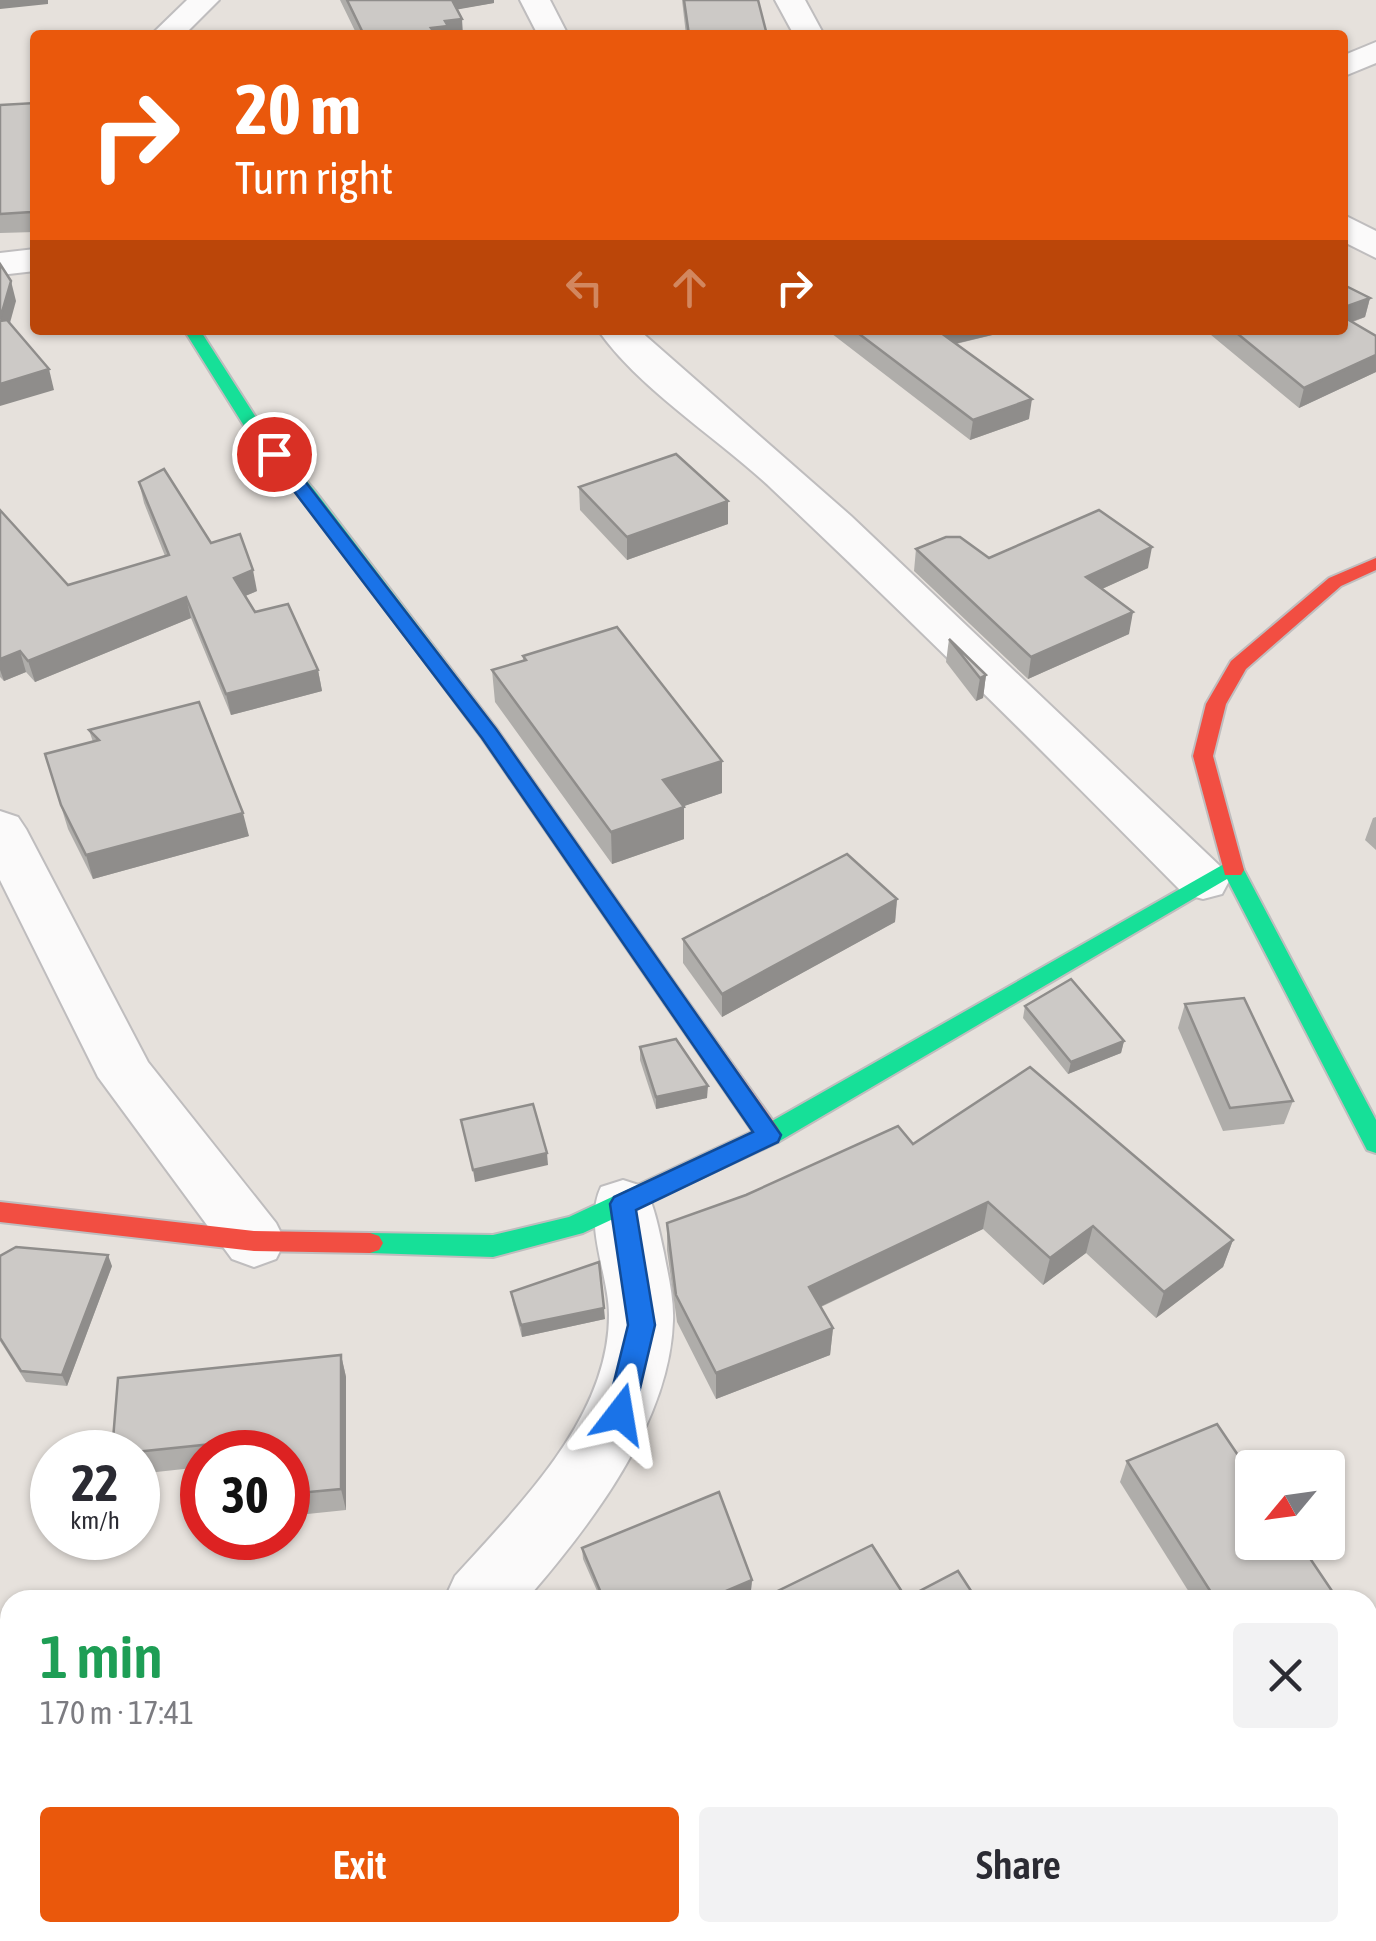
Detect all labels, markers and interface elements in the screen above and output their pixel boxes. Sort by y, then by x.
text: 20 m [235,69,361,149]
icon: right [70,70,200,200]
text: Turn right [235,152,393,204]
icon: left [557,260,612,315]
icon: ahead [662,260,717,315]
icon: right [767,260,822,315]
pin [232,412,317,497]
icon: arrive [247,427,302,482]
position arrow [568,1362,672,1466]
speed limit sign: 30 [180,1430,310,1560]
north arrow [1235,1450,1345,1560]
map controls [1235,1450,1345,1560]
text: 22 [71,1454,118,1512]
text: km/h [70,1506,120,1534]
text: 1 min [40,1622,163,1691]
button: close [1233,1623,1338,1728]
text: 170 m · 17:41 [40,1694,194,1731]
button: Exit [40,1807,679,1922]
button: Share [699,1807,1338,1922]

